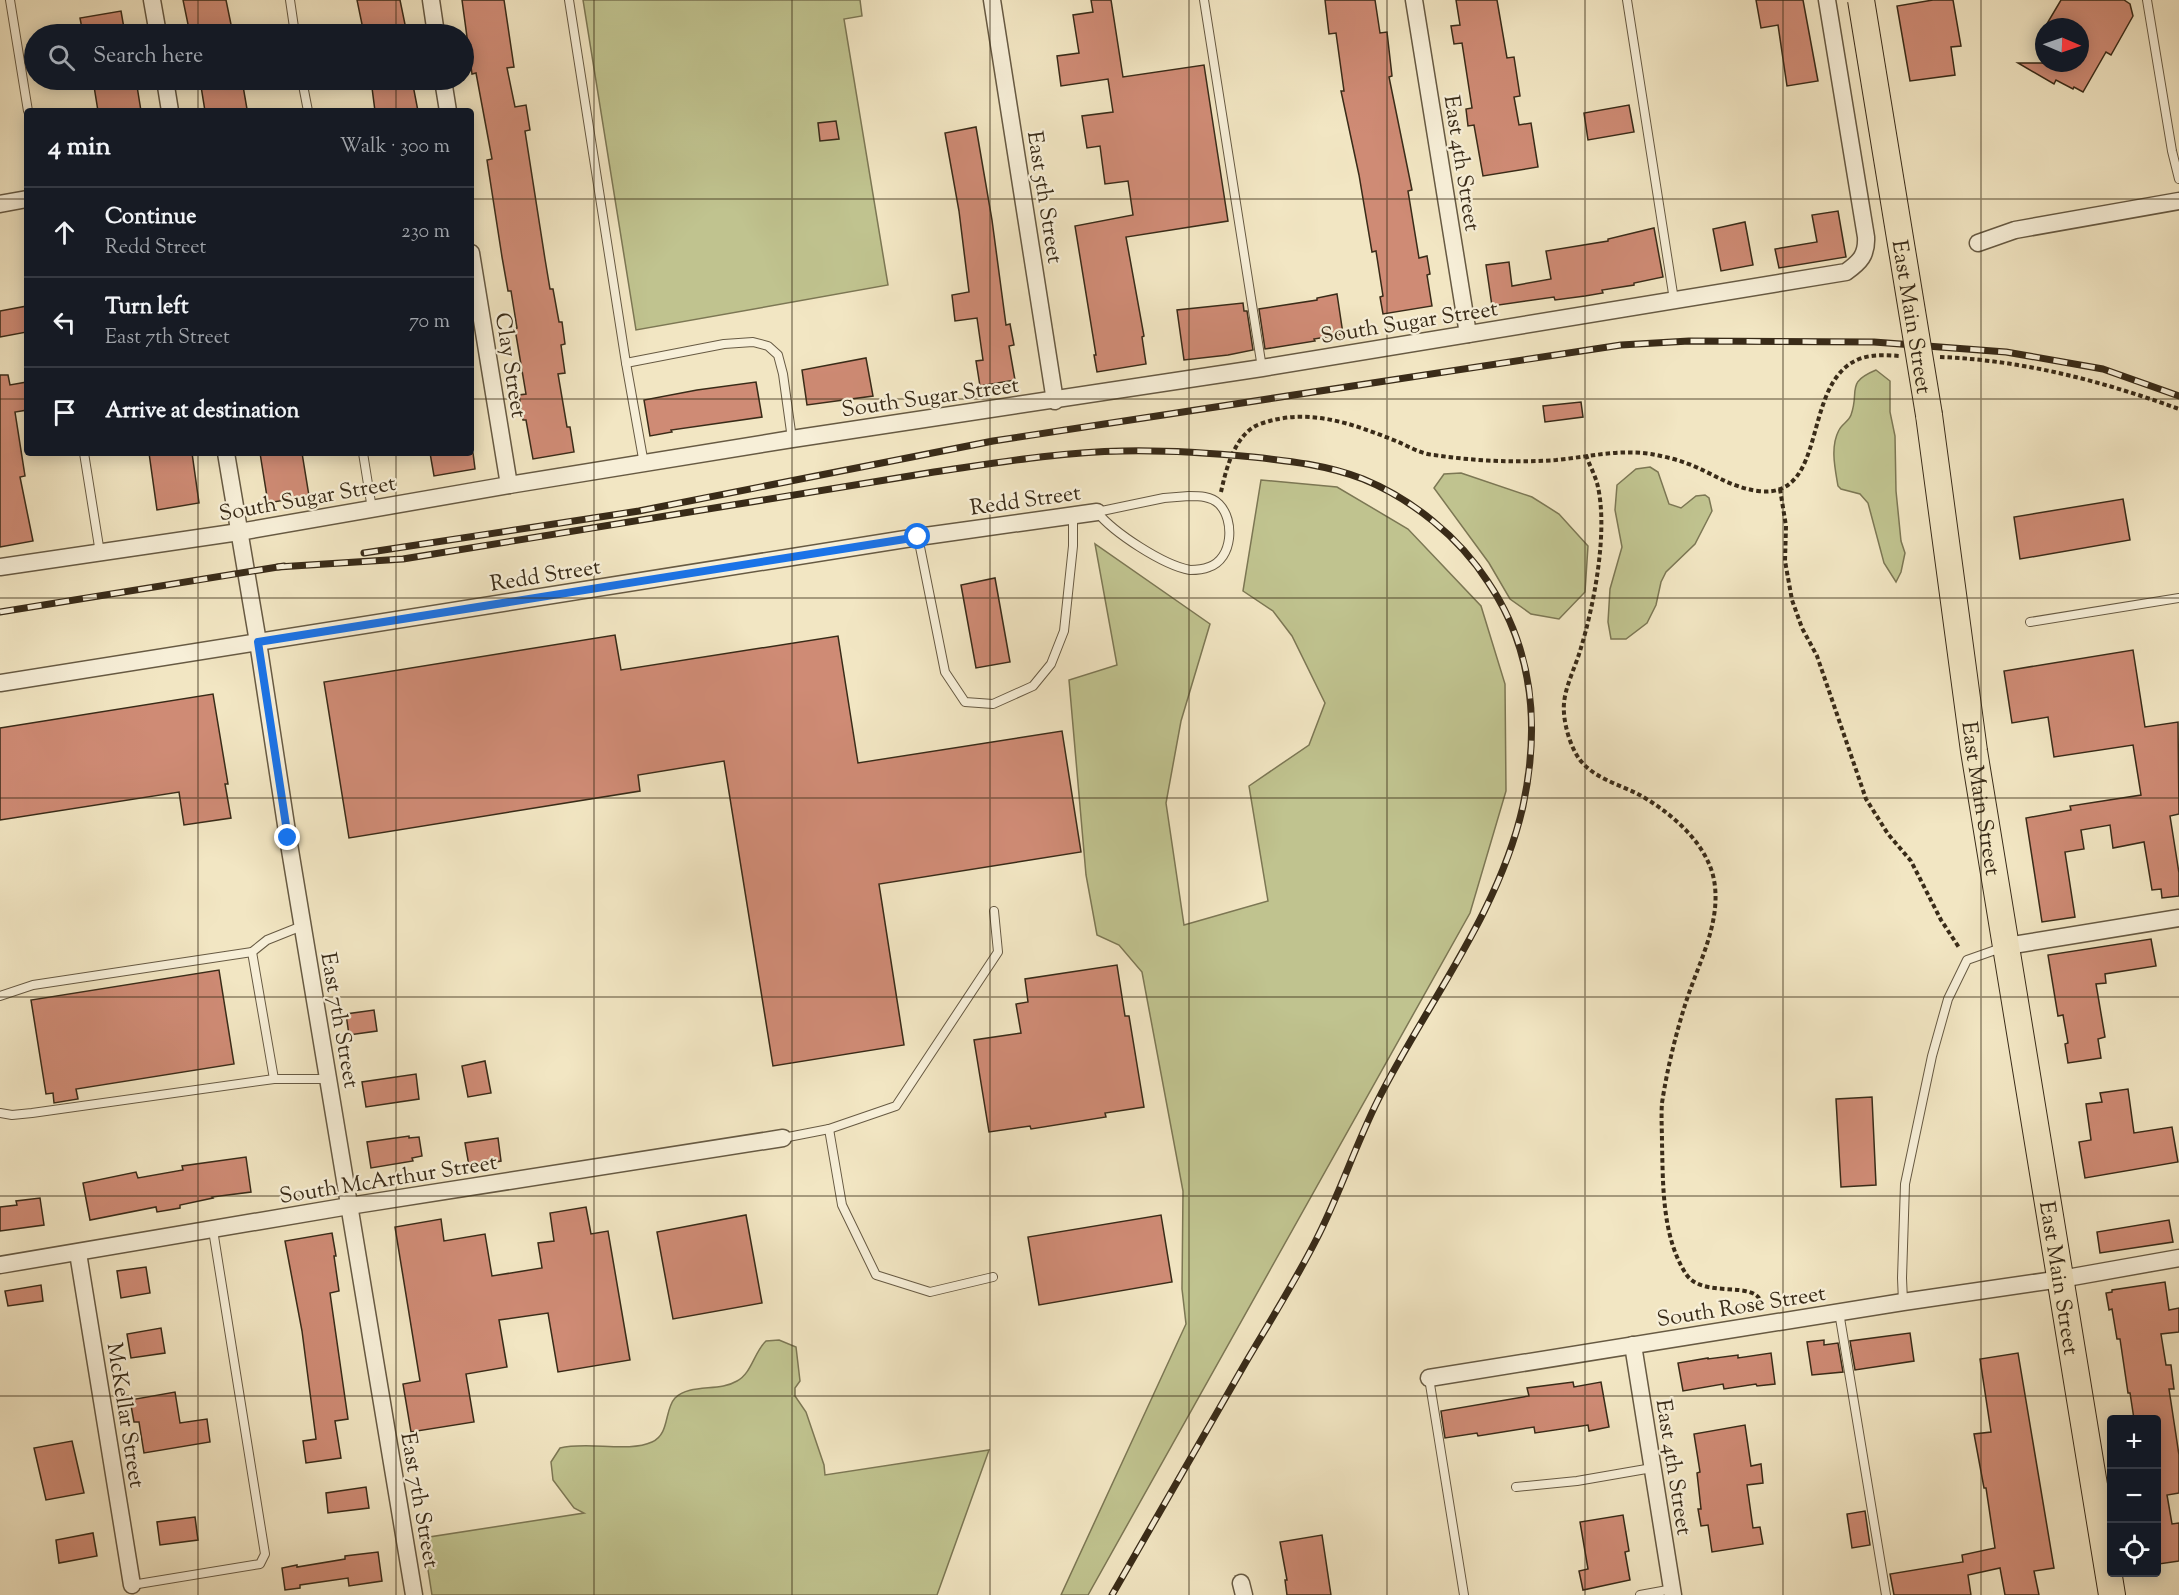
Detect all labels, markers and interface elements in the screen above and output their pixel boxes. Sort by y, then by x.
north arrow [2035,18,2089,72]
search box [24,24,474,90]
icon: search [45,41,78,74]
text: Search here [93,41,203,73]
street label: East 4th Street [1434,93,1487,234]
text: 4 min [48,129,111,166]
street label: East 5th Street [1017,129,1069,266]
text: Walk · 300 m [340,133,450,162]
text: Continue [105,202,196,234]
icon: ahead [48,216,81,249]
text: 230 m [401,218,450,247]
text: Redd Street [105,234,206,263]
street label: East Main Street [1882,238,1938,397]
text: Turn left [105,292,188,324]
street label: South Sugar Street [1319,294,1501,354]
icon: left [48,306,81,339]
text: 70 m [409,308,450,337]
street label: Clay Street [485,311,533,421]
text: East 7th Street [105,324,230,353]
street label: South Sugar Street [840,371,1022,427]
icon: arrive [48,396,81,429]
text: Arrive at destination [105,396,300,428]
street label: South Sugar Street [217,469,399,531]
street label: Redd Street [968,478,1083,526]
route start [904,523,930,549]
street label: Redd Street [488,552,604,601]
street label: East Main Street [1951,720,2007,879]
route end [274,824,300,850]
street label: East 7th Street [310,950,366,1091]
street label: South McArthur Street [277,1148,500,1214]
street label: East Main Street [2029,1199,2086,1358]
street label: South Rose Street [1655,1279,1829,1337]
street label: McKellar Street [97,1340,151,1491]
street label: East 4th Street [1646,1397,1699,1538]
map controls [2107,1415,2161,1577]
button: + [2107,1415,2161,1469]
street label: East 7th Street [390,1430,446,1571]
button: − [2107,1469,2161,1523]
button: locate [2107,1523,2161,1577]

